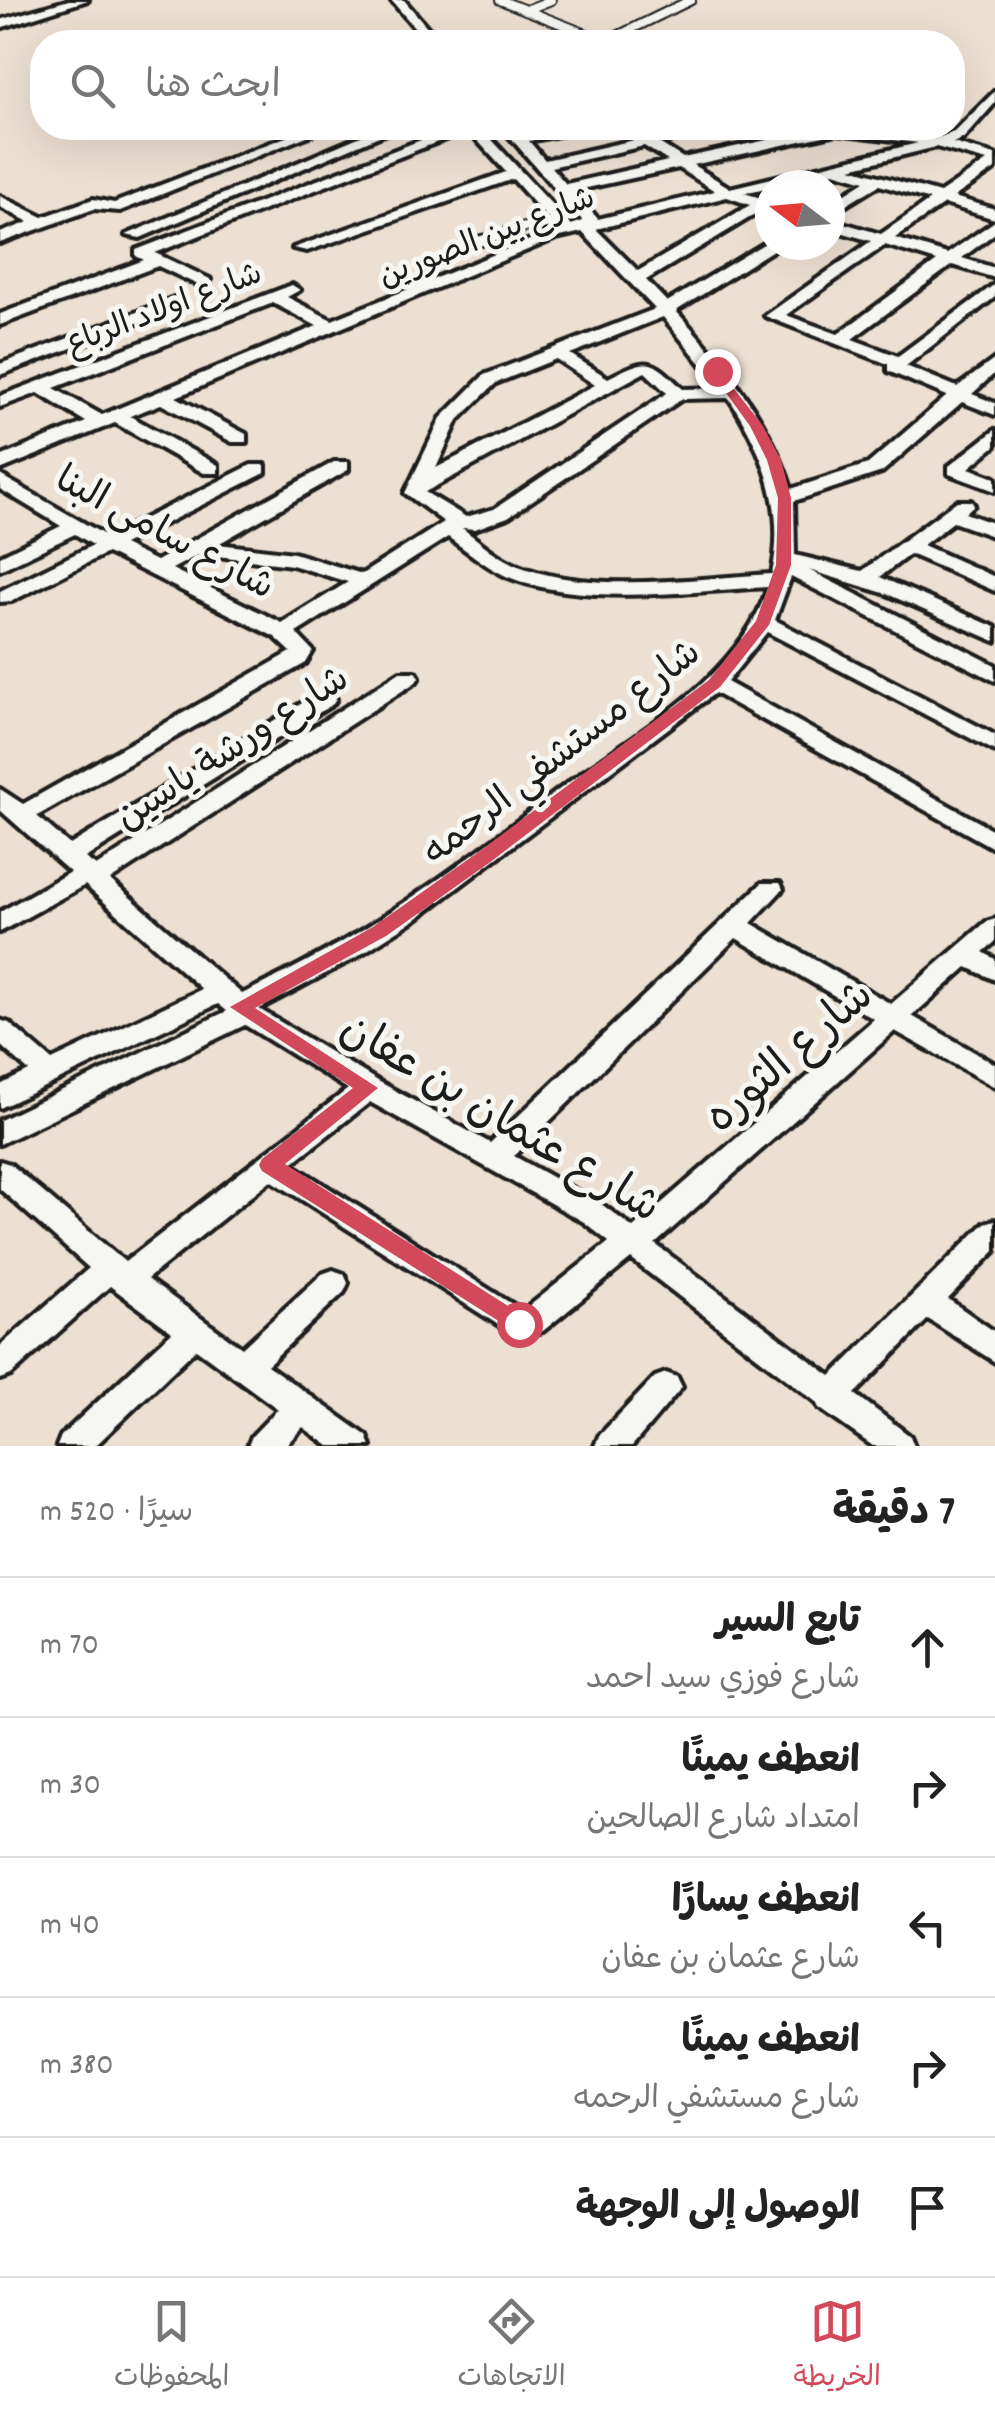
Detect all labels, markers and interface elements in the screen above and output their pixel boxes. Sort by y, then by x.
search box [30,30,965,140]
icon: search [65,58,120,113]
text: ابحث هنا [145,61,281,116]
north arrow [755,170,845,260]
street label: شارع بين الصورين [373,177,603,302]
street label: شارع اولاد الرباع [60,253,270,370]
route end [695,349,741,395]
street label: شارع سامى البنا [44,455,283,617]
street label: شارع مستشفي الرحمه [412,629,715,882]
street label: شارع ورشة ياسين [106,654,362,847]
street label: شارع الثوره [693,967,890,1151]
street label: شارع عثمان بن عفان [326,1000,671,1242]
route start [497,1302,543,1348]
text: 7 دقيقة [832,1485,955,1545]
text: سيرًا · 520 m [40,1491,193,1537]
text: تابع السير [716,1596,860,1651]
icon: ahead [900,1620,955,1675]
text: 70 m [40,1624,99,1670]
text: شارع فوزي سيد احمد [586,1658,860,1704]
text: انعطف يمينًا [682,1736,860,1791]
icon: right [900,1760,955,1815]
text: 30 m [40,1764,101,1810]
text: امتداد شارع الصالحين [586,1798,860,1844]
text: انعطف يسارًا [672,1876,860,1931]
icon: left [900,1900,955,1955]
text: 40 m [40,1904,100,1950]
text: شارع عثمان بن عفان [601,1938,860,1984]
text: انعطف يمينًا [682,2016,860,2071]
icon: right [900,2040,955,2095]
text: 380 m [40,2044,114,2090]
text: شارع مستشفي الرحمه [573,2078,860,2124]
icon: arrive [900,2180,955,2235]
text: الوصول إلى الوجهة [575,2183,860,2238]
tab: المحفوظات [114,2294,229,2400]
tab: الاتجاهات [457,2294,566,2400]
tab: الخريطة [794,2294,881,2400]

